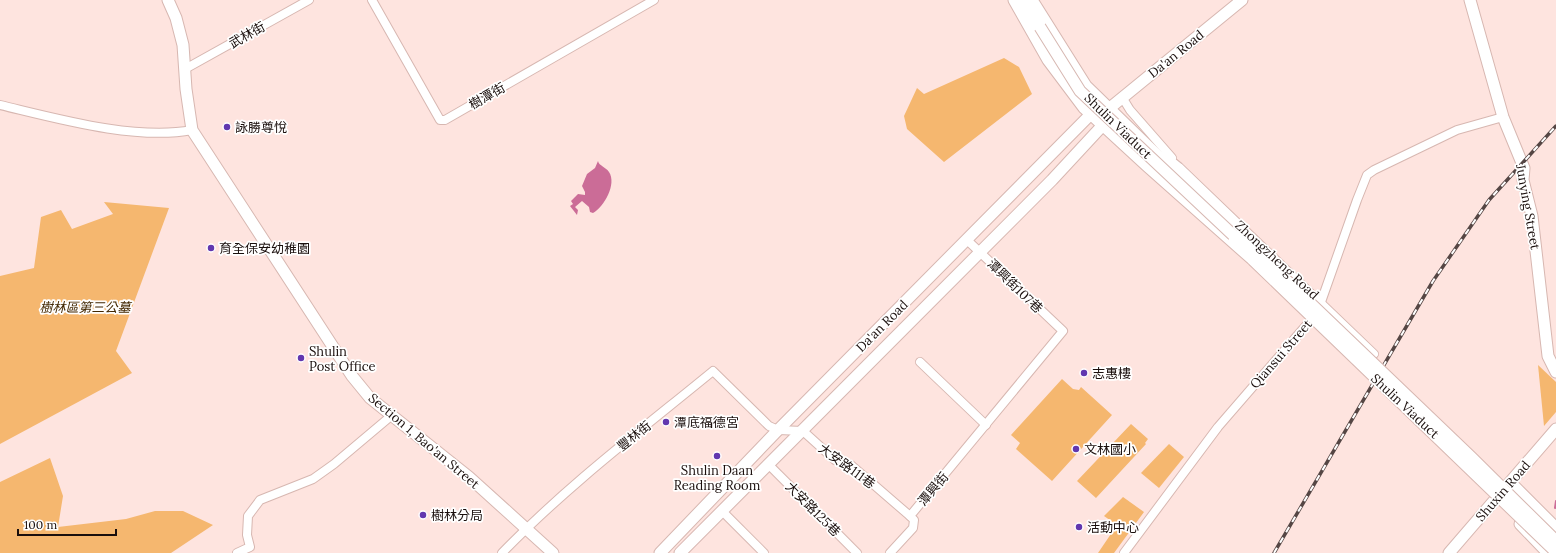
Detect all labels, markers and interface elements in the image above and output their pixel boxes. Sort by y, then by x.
street label: 武林街 [226,18,268,52]
street label: Da'an Road [1145,26,1208,82]
street label: 樹潭街 [466,79,508,113]
street label: Shulin Viaduct [1081,89,1155,163]
place label: 詠勝尊悅 [235,119,287,136]
marker: 詠勝尊悅 [222,122,232,132]
street label: Junying Street [1512,162,1544,251]
street label: Zhongzheng Road [1232,217,1323,303]
place label: 育全保安幼稚園 [219,240,310,257]
marker: 育全保安幼稚園 [206,243,216,253]
street label: 潭興街107巷 [984,255,1046,317]
street label: Da'an Road [852,296,912,356]
park label: 樹林區第三公墓 [39,299,132,316]
street label: Qiansui Street [1246,316,1316,392]
place label: Shulin Post Office [309,343,376,375]
marker: Shulin Post Office [296,353,306,363]
place label: 志惠樓 [1092,365,1131,382]
marker: 志惠樓 [1079,368,1089,378]
street label: Shulin Viaduct [1367,370,1443,442]
street label: Section 1, Bao'an Street [365,390,483,492]
place label: 潭底福德宮 [674,414,739,431]
street label: 豐林街 [613,417,655,455]
marker: 潭底福德宮 [661,417,671,427]
street label: 大安路111巷 [815,440,879,492]
place label: 文林國小 [1084,441,1136,458]
marker: 文林國小 [1071,444,1081,454]
marker: Shulin Daan Reading Room [712,451,722,461]
street label: Shuxin Road [1472,457,1534,525]
place label: Shulin Daan Reading Room [674,462,761,494]
street label: 潭興街 [914,469,952,509]
street label: 大安路125巷 [782,478,844,540]
place label: 樹林分局 [431,507,483,524]
marker: 樹林分局 [418,510,428,520]
scale bar [18,511,116,537]
text: 100 m [24,517,57,532]
place label: 活動中心 [1087,519,1139,536]
marker: 活動中心 [1074,522,1084,532]

